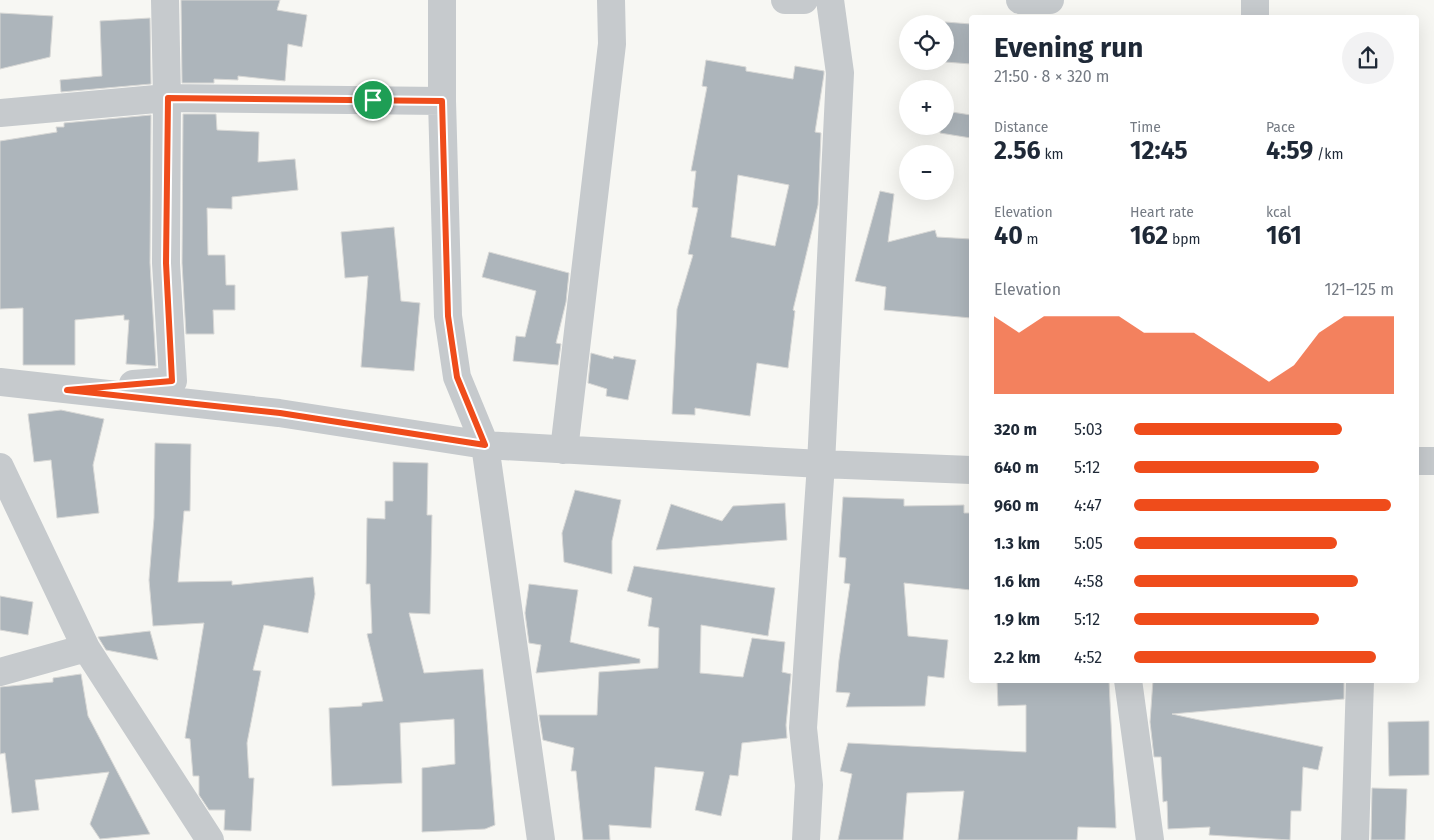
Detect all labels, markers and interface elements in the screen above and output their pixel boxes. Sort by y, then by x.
map controls [899,15,954,200]
button: locate [899,15,954,70]
text: Evening run [994,31,1143,64]
button: share [1342,32,1394,84]
text: 21:50 · 8 × 320 m [994,67,1110,86]
pin [352,79,394,121]
button: + [899,80,954,135]
icon: arrive [359,86,387,114]
text: Distance [994,119,1048,136]
text: Time [1130,119,1161,136]
text: Pace [1266,119,1295,136]
text: 2.56 [994,136,1041,166]
text: 12:45 [1130,136,1188,166]
text: 4:59 [1266,136,1313,166]
button: − [899,145,954,200]
text: km [1041,146,1064,163]
text: /km [1313,146,1344,163]
text: Elevation [994,204,1053,221]
text: Heart rate [1130,204,1194,221]
text: kcal [1266,204,1291,221]
text: 40 [994,221,1023,251]
text: 162 [1130,221,1168,251]
text: 161 [1266,221,1302,251]
text: m [1023,231,1038,248]
text: bpm [1168,231,1201,248]
text: Elevation [994,280,1061,299]
text: 121–125 m [1325,280,1394,299]
text: 320 m [994,420,1037,439]
text: 5:03 [1074,420,1103,439]
text: 640 m [994,458,1039,477]
text: 5:12 [1074,458,1100,477]
text: 960 m [994,496,1039,515]
text: 4:47 [1074,496,1102,515]
text: 1.3 km [994,534,1040,553]
text: 5:05 [1074,534,1103,553]
text: 1.6 km [994,572,1040,591]
text: 4:58 [1074,572,1103,591]
text: 1.9 km [994,610,1040,629]
text: 5:12 [1074,610,1100,629]
text: 2.2 km [994,648,1041,667]
text: 4:52 [1074,648,1102,667]

